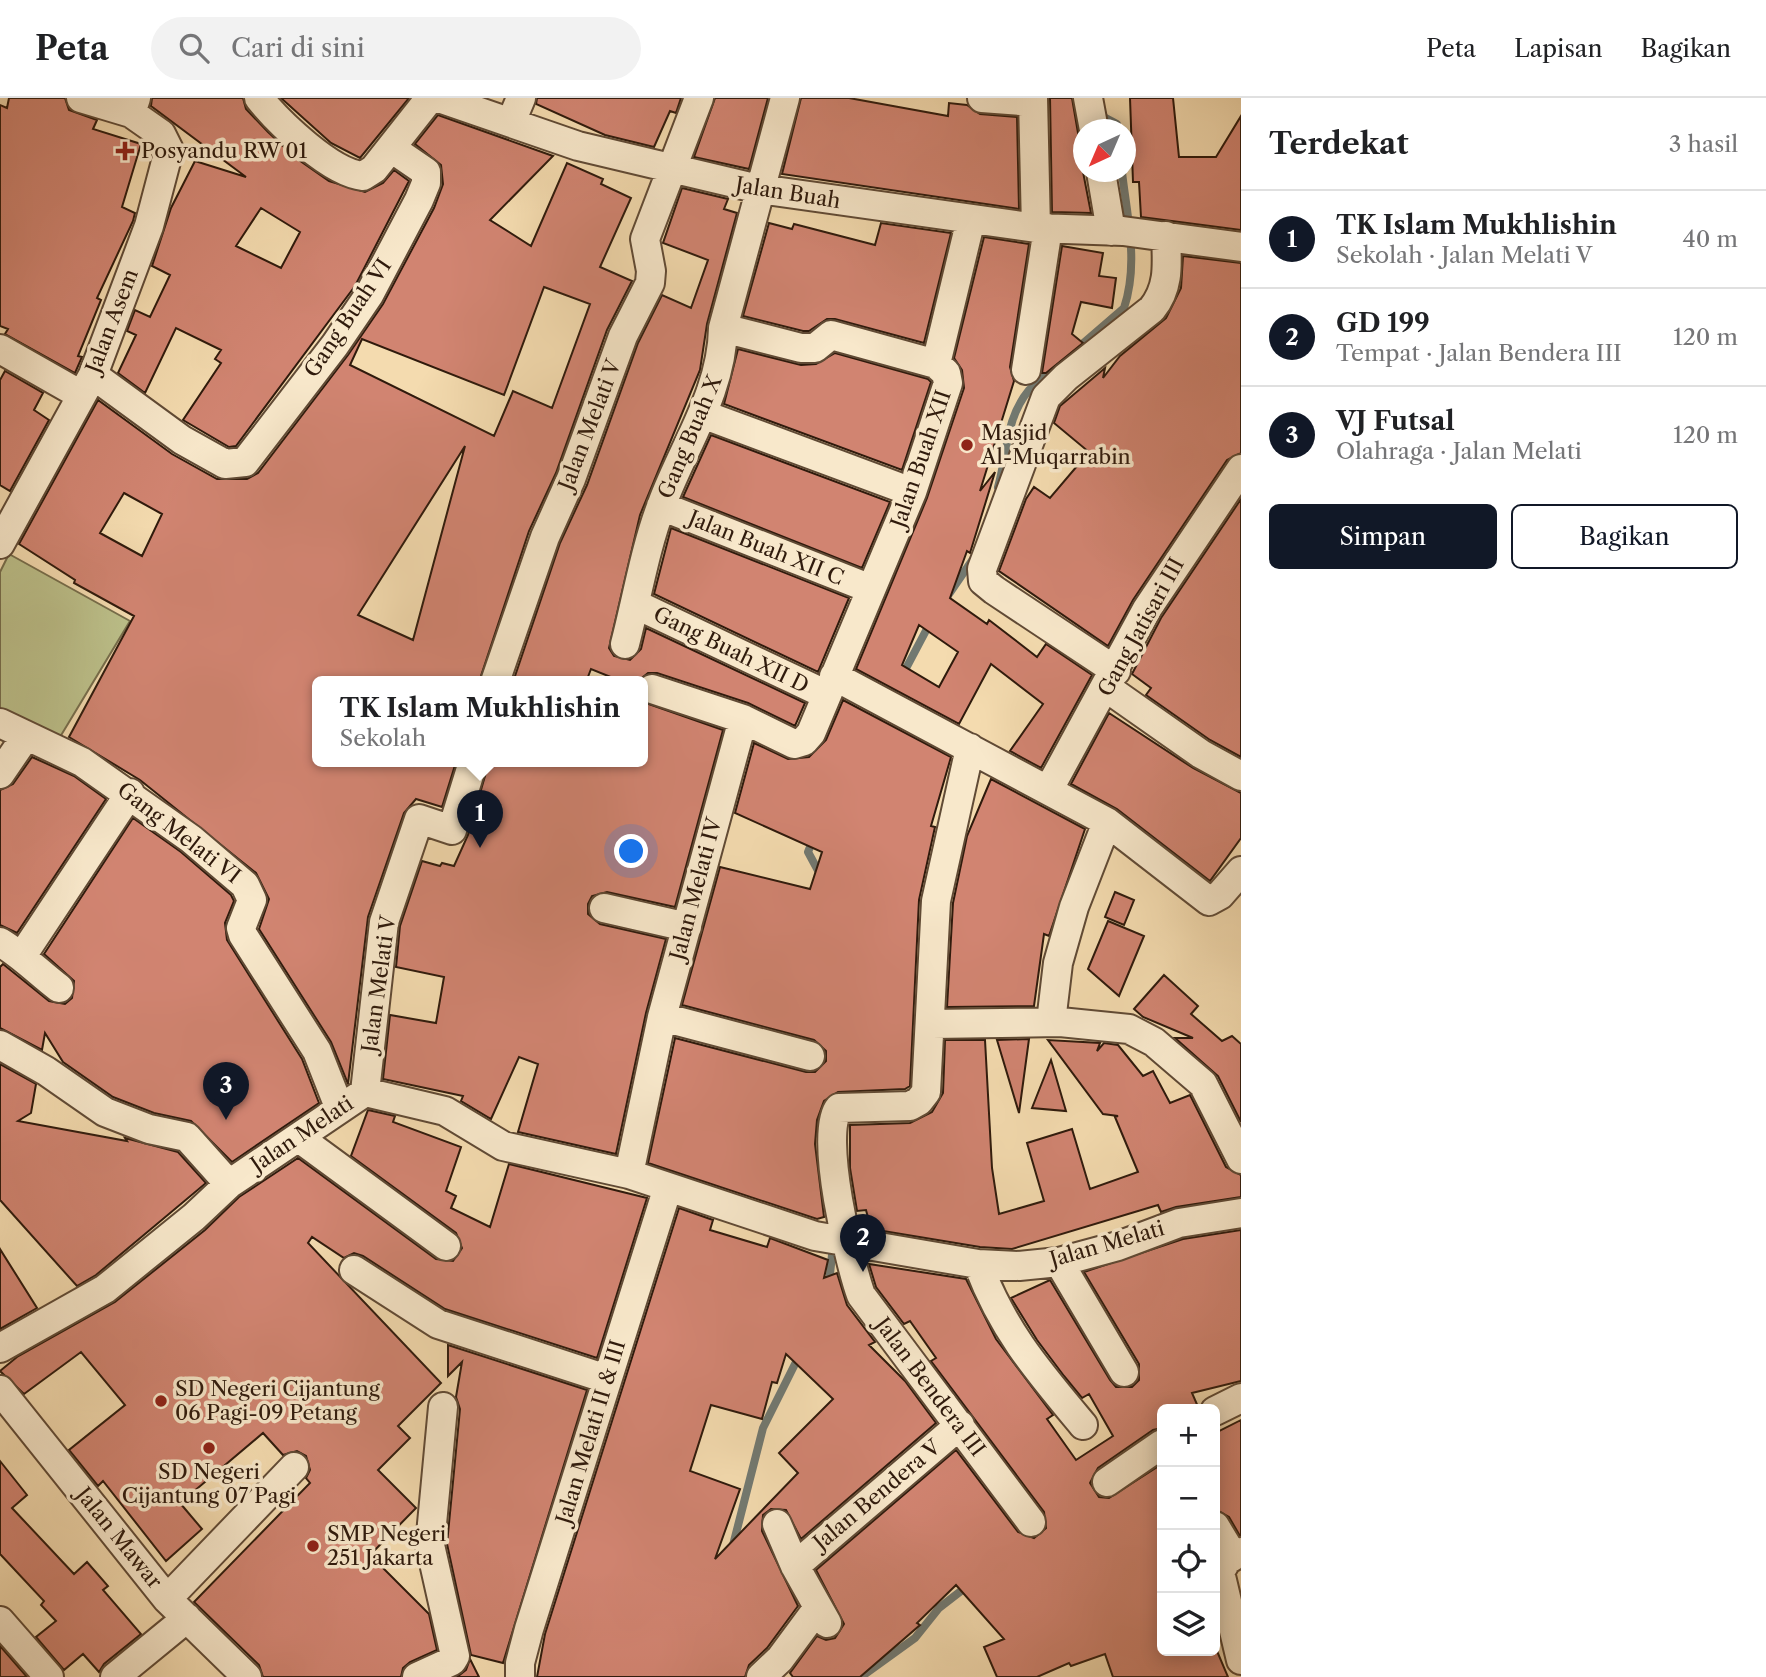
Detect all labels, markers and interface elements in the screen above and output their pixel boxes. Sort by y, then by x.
search box [151,17,641,80]
text: Peta [35,28,109,69]
icon: search [175,29,213,67]
text: Cari di sini [231,32,365,64]
text: Peta [1426,34,1476,63]
text: Lapisan [1514,34,1603,63]
text: Bagikan [1641,34,1731,63]
north arrow [1073,119,1136,182]
text: Terdekat [1269,125,1409,162]
text: 3 hasil [1669,130,1738,158]
place label: Posyandu RW 01 [141,138,308,163]
marker: Posyandu RW 01 [115,141,135,161]
street label: Jalan Buah [731,171,842,213]
text: TK Islam Mukhlishin [1336,209,1617,241]
text: 1 [1287,225,1297,253]
text: 40 m [1683,225,1738,253]
text: Sekolah · Jalan Melati V [1336,241,1592,269]
street label: Gang Buah VI [299,254,396,382]
street label: Jalan Asem [79,265,143,379]
text: GD 199 [1336,307,1430,339]
text: 2 [1285,323,1299,351]
text: 120 m [1673,323,1738,351]
text: Tempat · Jalan Bendera III [1336,339,1622,367]
street label: Jalan Melati V [552,355,626,496]
street label: Gang Buah X [652,371,727,502]
street label: Jalan Buah XII [884,387,956,534]
text: VJ Futsal [1336,405,1455,437]
place label: Masjid Al-Muqarrabin [980,420,1131,469]
text: 3 [1286,421,1299,449]
text: 120 m [1673,421,1738,449]
marker: Masjid Al-Muqarrabin [959,437,975,453]
text: Olahraga · Jalan Melati [1336,437,1582,465]
street label: Jalan Buah XII C [682,504,848,590]
button: Simpan [1269,504,1497,569]
button: Bagikan [1511,504,1738,569]
street label: Gang Jatisari III [1092,553,1189,700]
street label: Gang Buah XII D [649,601,813,698]
popup [312,676,648,767]
text: TK Islam Mukhlishin [340,692,620,724]
text: Sekolah [340,724,426,752]
street label: Gang Melati VI [113,777,246,888]
pin: 1 [457,790,503,848]
street label: Jalan Melati IV [664,814,727,966]
your location [614,834,648,868]
street label: Jalan Melati V [356,913,401,1057]
pin: 3 [203,1062,249,1120]
street label: Jalan Melati [243,1090,358,1179]
pin: 2 [840,1214,886,1272]
street label: Jalan Melati [1044,1215,1167,1273]
street label: Jalan Bendera III [868,1310,991,1461]
street label: Jalan Melati II & III [550,1337,630,1530]
place label: SD Negeri Cijantung 06 Pagi-09 Petang [175,1376,381,1425]
marker: SD Negeri Cijantung 06 Pagi-09 Petang [153,1393,169,1409]
map controls [1157,1404,1220,1656]
button: + [1157,1404,1220,1467]
street label: Jalan Bendera V [806,1434,946,1557]
marker: SD Negeri Cijantung 07 Pagi [201,1440,217,1456]
place label: SD Negeri Cijantung 07 Pagi [122,1459,296,1508]
button: − [1157,1467,1220,1530]
street label: Jalan Mawar [69,1480,168,1593]
place label: SMP Negeri 251 Jakarta [327,1521,446,1570]
button: locate [1157,1530,1220,1593]
marker: SMP Negeri 251 Jakarta [305,1538,321,1554]
button: layers [1157,1593,1220,1656]

